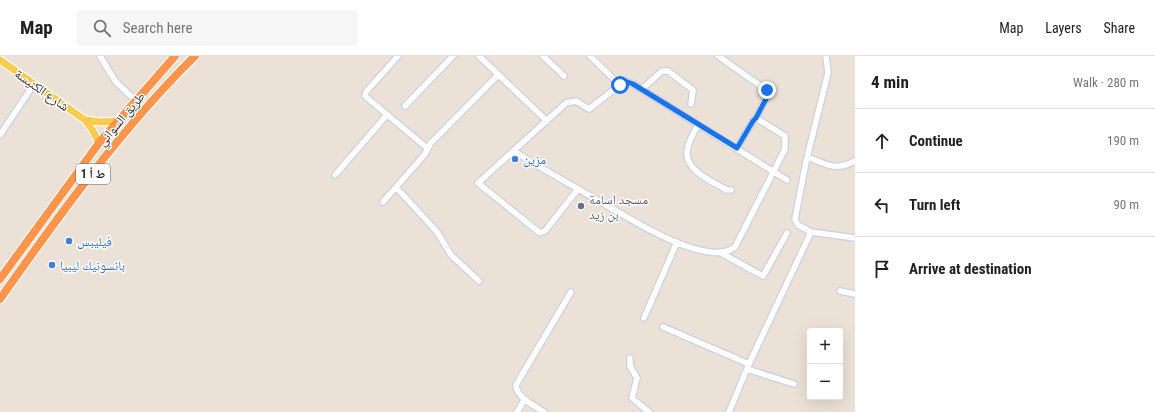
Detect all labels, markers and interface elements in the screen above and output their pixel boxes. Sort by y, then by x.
search box [77,10,357,46]
text: Map [20,16,53,39]
icon: search [91,17,113,39]
text: Search here [123,19,193,37]
text: Map [999,20,1023,36]
text: Layers [1045,20,1082,36]
text: Share [1104,20,1135,36]
street label: شارع الكنيسة [11,66,72,116]
text: 4 min [871,72,909,92]
text: Walk · 280 m [1073,75,1139,90]
route start [611,76,629,94]
route end [758,81,776,99]
street label: طريق السواني [94,89,150,151]
icon: ahead [871,130,893,152]
text: Continue [909,132,963,150]
text: 190 m [1107,133,1139,148]
place label: مزين [523,152,546,168]
marker: مزين [510,154,520,164]
road number: ط أ 1 [76,164,110,184]
place label: مسجد اسامة بن زيد [589,192,648,223]
icon: left [871,194,893,216]
text: Turn left [909,196,960,214]
text: 90 m [1113,197,1139,212]
marker: مسجد اسامة بن زيد [576,201,586,211]
place label: فيليبس [77,234,112,250]
marker: فيليبس [64,236,74,246]
place label: بانسونيك ليبيا [60,258,125,274]
icon: arrive [871,258,893,280]
marker: بانسونيك ليبيا [47,260,57,270]
text: Arrive at destination [909,260,1032,278]
map controls [807,328,843,400]
button: + [807,328,843,364]
button: − [807,364,843,400]

